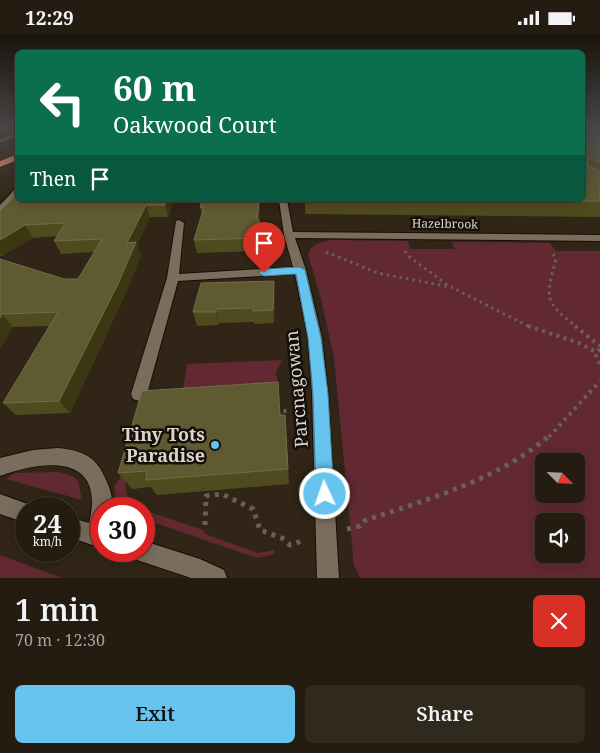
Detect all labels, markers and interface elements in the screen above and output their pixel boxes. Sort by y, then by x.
text: 12:29 [25,5,74,31]
text: 60 m [113,64,196,111]
icon: left [30,70,95,135]
text: Oakwood Court [113,109,276,139]
icon: arrive [86,165,114,193]
text: Then [30,166,76,192]
street label: Hazelbrook [412,214,479,233]
pin [243,222,285,273]
icon: arrive [250,229,278,257]
street label: Parcnagowan [279,329,313,449]
place label: Tiny Tots Paradise [122,422,205,467]
marker: Tiny Tots Paradise [209,439,221,451]
north arrow [535,453,585,503]
map controls [535,453,585,563]
position arrow [298,467,350,519]
speed limit sign: 30 [90,497,155,562]
text: 24 [33,506,62,540]
button: sound [535,513,585,563]
text: km/h [33,533,62,550]
text: 1 min [15,589,99,630]
button: close [533,595,585,647]
text: 70 m · 12:30 [15,629,105,651]
button: Exit [15,685,295,743]
button: Share [305,685,585,743]

